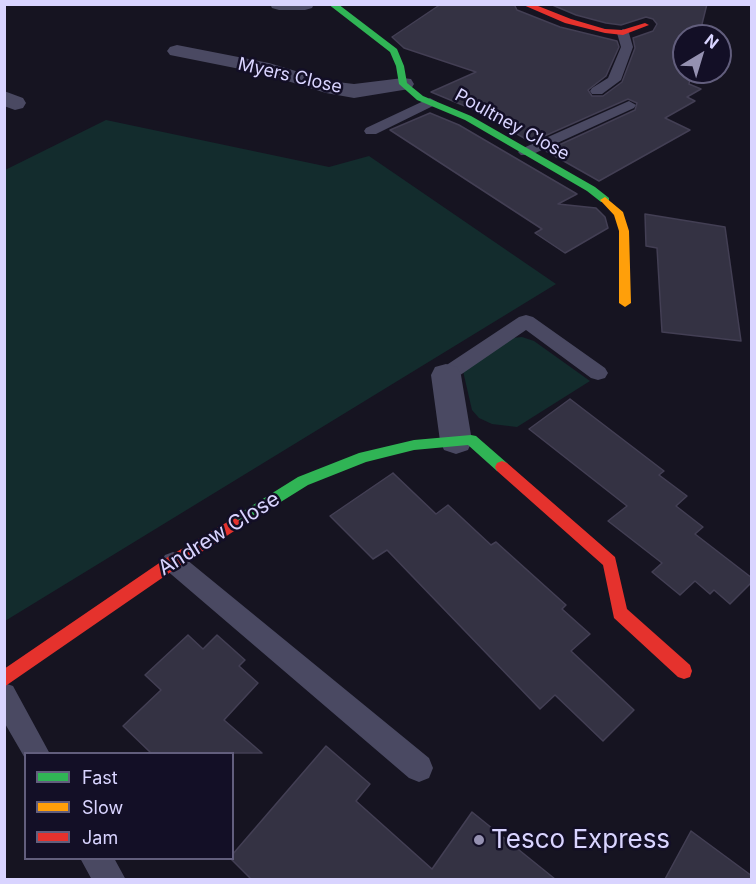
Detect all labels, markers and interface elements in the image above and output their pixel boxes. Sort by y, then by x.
north arrow [672,24,732,84]
text: N [701,30,723,53]
street label: Myers Close [236,54,344,98]
street label: Poultney Close [451,85,573,165]
street label: Andrew Close [154,487,284,581]
legend [24,752,234,860]
text: Fast [82,767,118,788]
text: Slow [82,797,123,818]
place label: Tesco Express [491,824,670,856]
text: Jam [82,827,118,848]
marker: Tesco Express [472,833,486,847]

